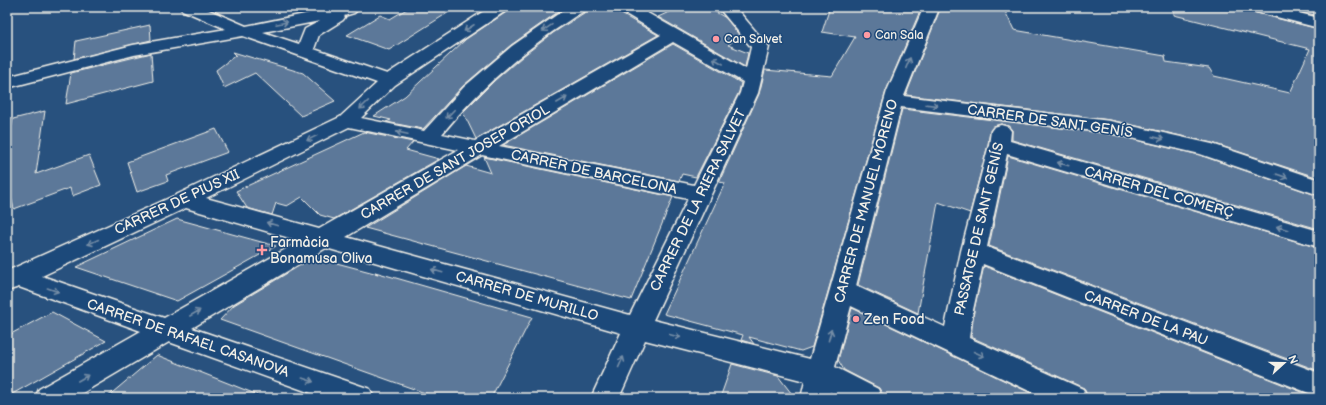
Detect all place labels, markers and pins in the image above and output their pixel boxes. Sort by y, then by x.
place label: Can Sala [875,28,924,43]
marker: Can Sala [862,30,872,40]
place label: Can Salvet [724,32,783,47]
marker: Can Salvet [711,34,721,44]
place label: Farmàcia Bonamusa Oliva [270,234,372,267]
marker: Farmàcia Bonamusa Oliva [257,245,267,255]
place label: Zen Food [863,311,924,328]
marker: Zen Food [851,314,861,324]

